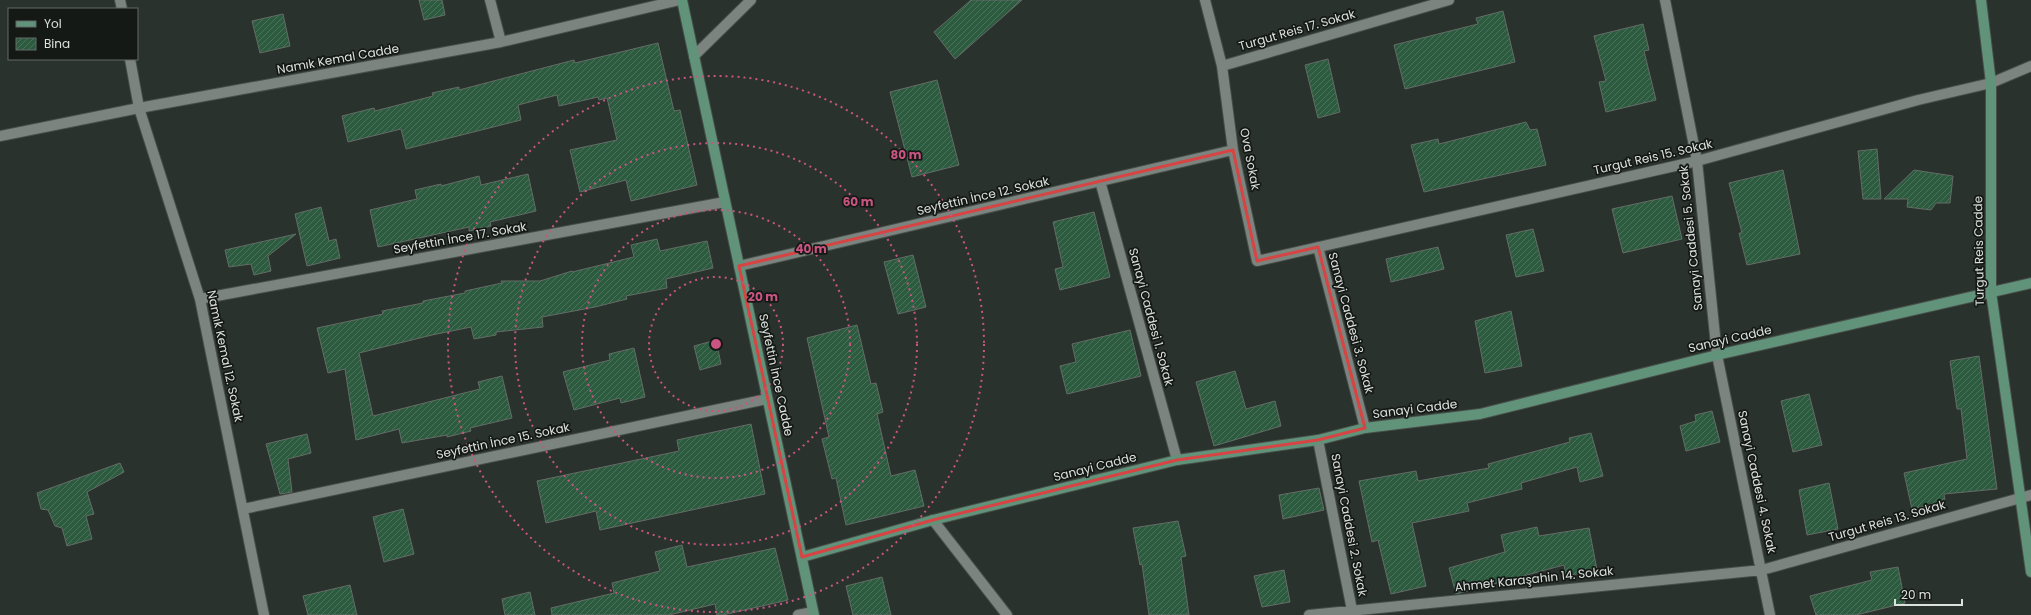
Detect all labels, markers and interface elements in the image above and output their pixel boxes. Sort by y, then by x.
street label: Turgut Reis 17. Sokak [1237,5,1358,54]
legend [8,8,138,60]
text: Yol [44,15,62,32]
text: Bina [44,35,70,52]
street label: Namık Kemal Cadde [276,39,400,78]
street label: Ova Sokak [1236,127,1265,192]
street label: Turgut Reis 15. Sokak [1592,134,1715,178]
text: 80 m [891,146,922,163]
street label: Sanayi Caddesi 5. Sokak [1674,164,1707,311]
street label: Seyfettin İnce 12. Sokak [915,172,1052,219]
text: 60 m [843,193,874,210]
street label: Turgut Reis Cadde [1969,196,1988,306]
street label: Seyfettin İnce 17. Sokak [392,217,529,258]
text: 40 m [795,240,827,257]
street label: Sanayi Caddesi 1. Sokak [1125,246,1178,388]
street label: Sanayi Caddesi 3. Sokak [1324,250,1379,396]
text: 20 m [748,288,778,305]
street label: Namık Kemal 12. Sokak [203,289,248,424]
street label: Seyfettin İnce Cadde [755,312,798,438]
street label: Sanayi Cadde [1687,321,1773,356]
centre of rings [709,337,723,351]
street label: Sanayi Cadde [1372,395,1458,422]
street label: Sanayi Caddesi 4. Sokak [1734,409,1781,556]
street label: Seyfettin İnce 15. Sokak [435,418,572,463]
street label: Sanayi Cadde [1052,448,1138,485]
street label: Sanayi Caddesi 2. Sokak [1327,452,1372,599]
street label: Turgut Reis 13. Sokak [1826,495,1948,545]
street label: Ahmet Karaşahin 14. Sokak [1454,562,1615,595]
scale bar [1895,581,1962,607]
text: 20 m [1901,586,1931,603]

